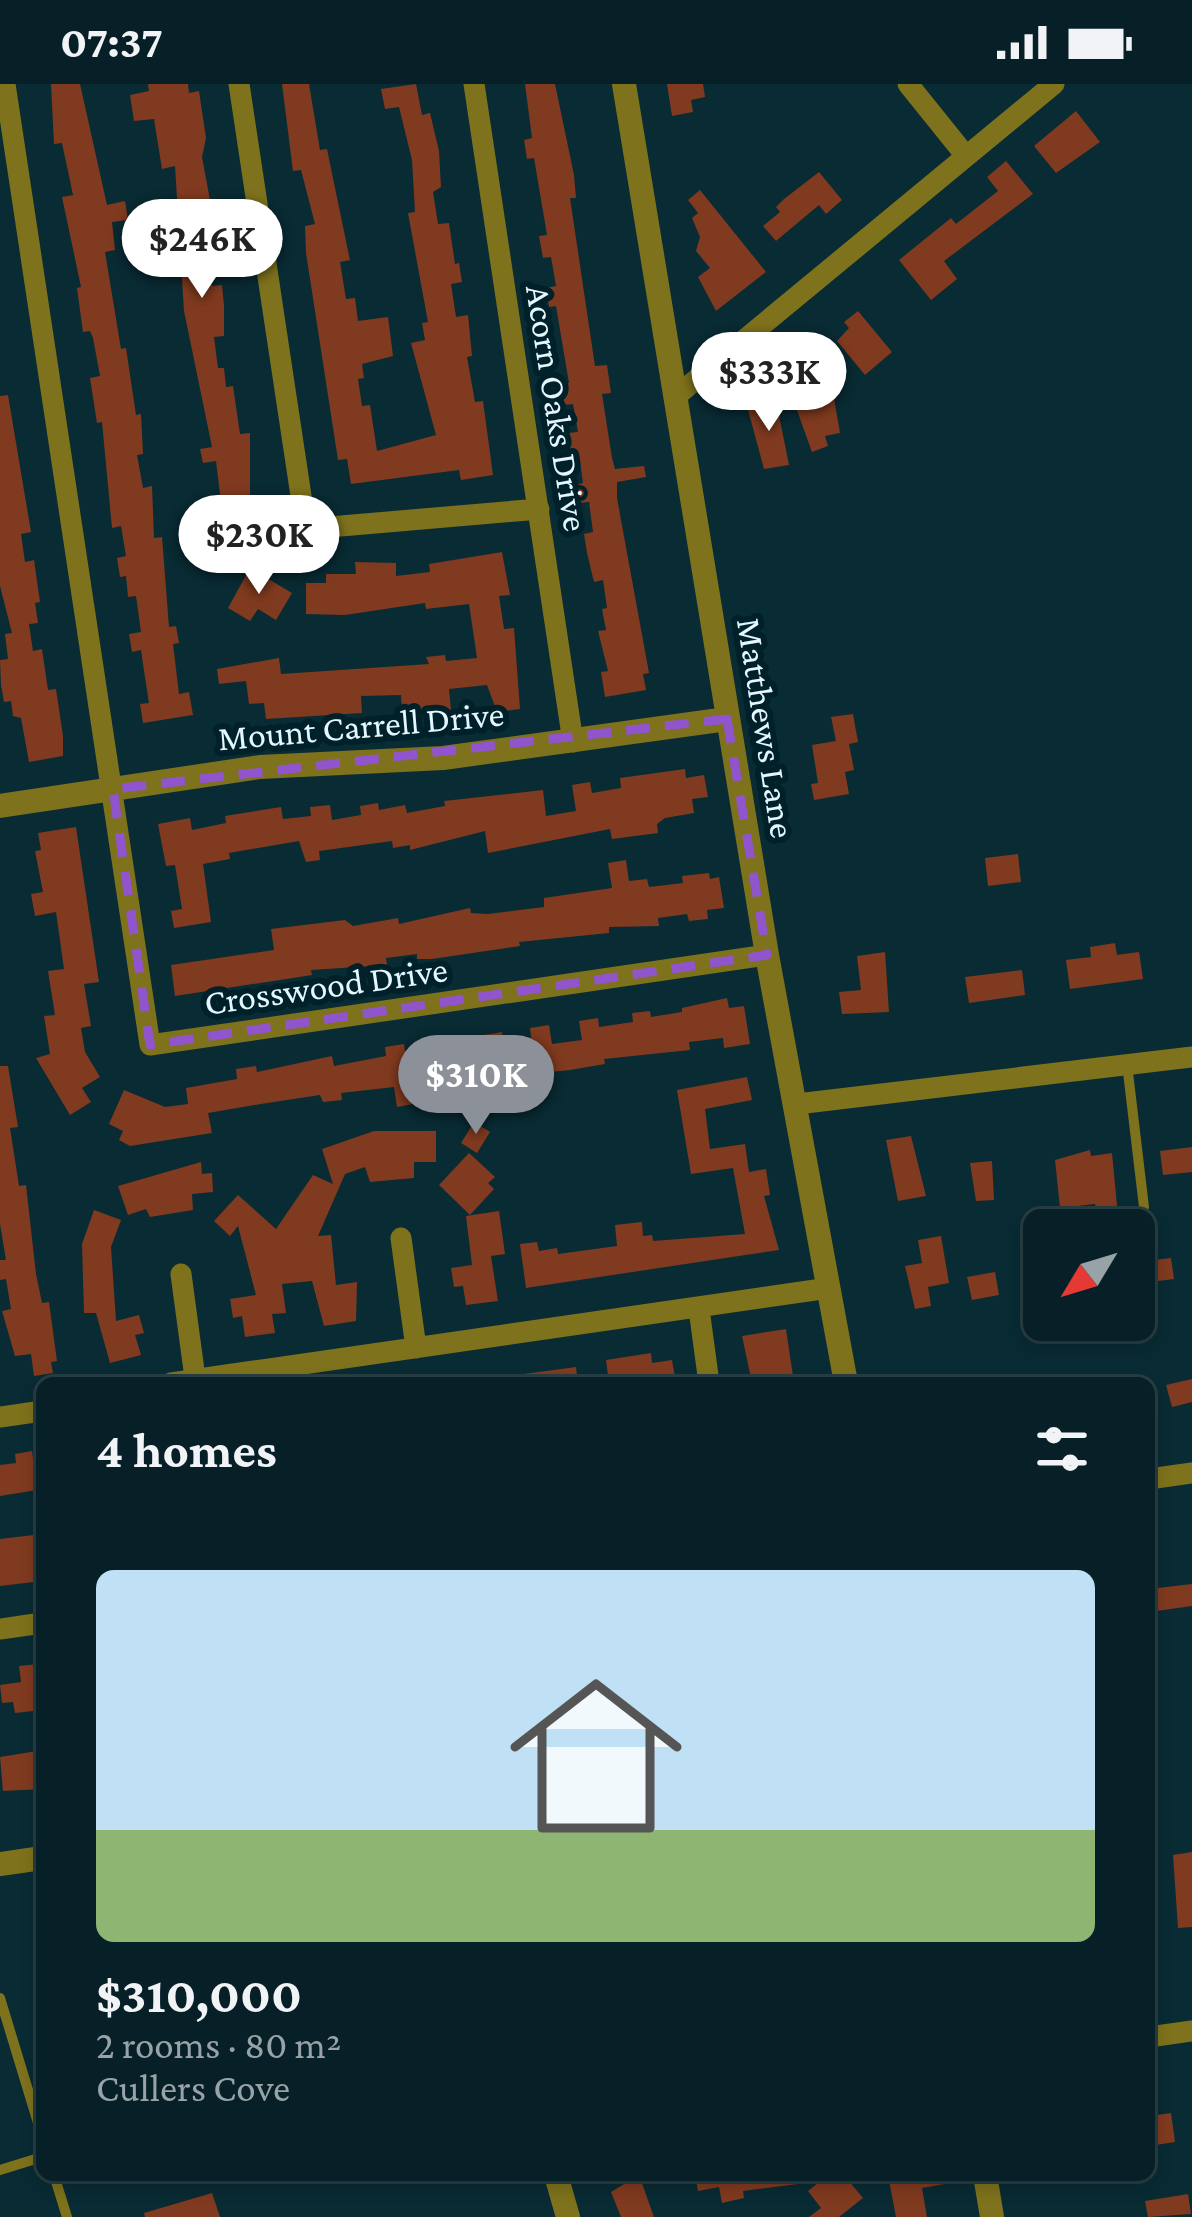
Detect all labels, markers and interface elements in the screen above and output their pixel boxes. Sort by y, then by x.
text: 07:37 [60,17,163,67]
pin: $246K [118,199,286,301]
text: $246K [149,216,255,259]
street label: Acorn Oaks Drive [518,282,596,534]
pin: $333K [685,332,853,434]
text: $333K [718,349,820,392]
pin: $230K [175,495,343,597]
text: $230K [205,512,313,555]
street label: Matthews Lane [729,615,803,841]
street label: Mount Carrell Drive [216,694,506,758]
street label: Crosswood Drive [202,949,450,1023]
pin: $310K [392,1035,560,1137]
text: $310K [425,1052,527,1095]
north arrow [1023,1209,1155,1341]
map controls [1023,1209,1155,1341]
icon: filters [1029,1416,1095,1482]
text: 4 homes [96,1421,277,1478]
icon: home [488,1648,704,1864]
text: $310,000 [96,1966,302,2023]
text: 2 rooms · 80 m² [96,2023,341,2066]
text: Cullers Cove [96,2066,290,2109]

